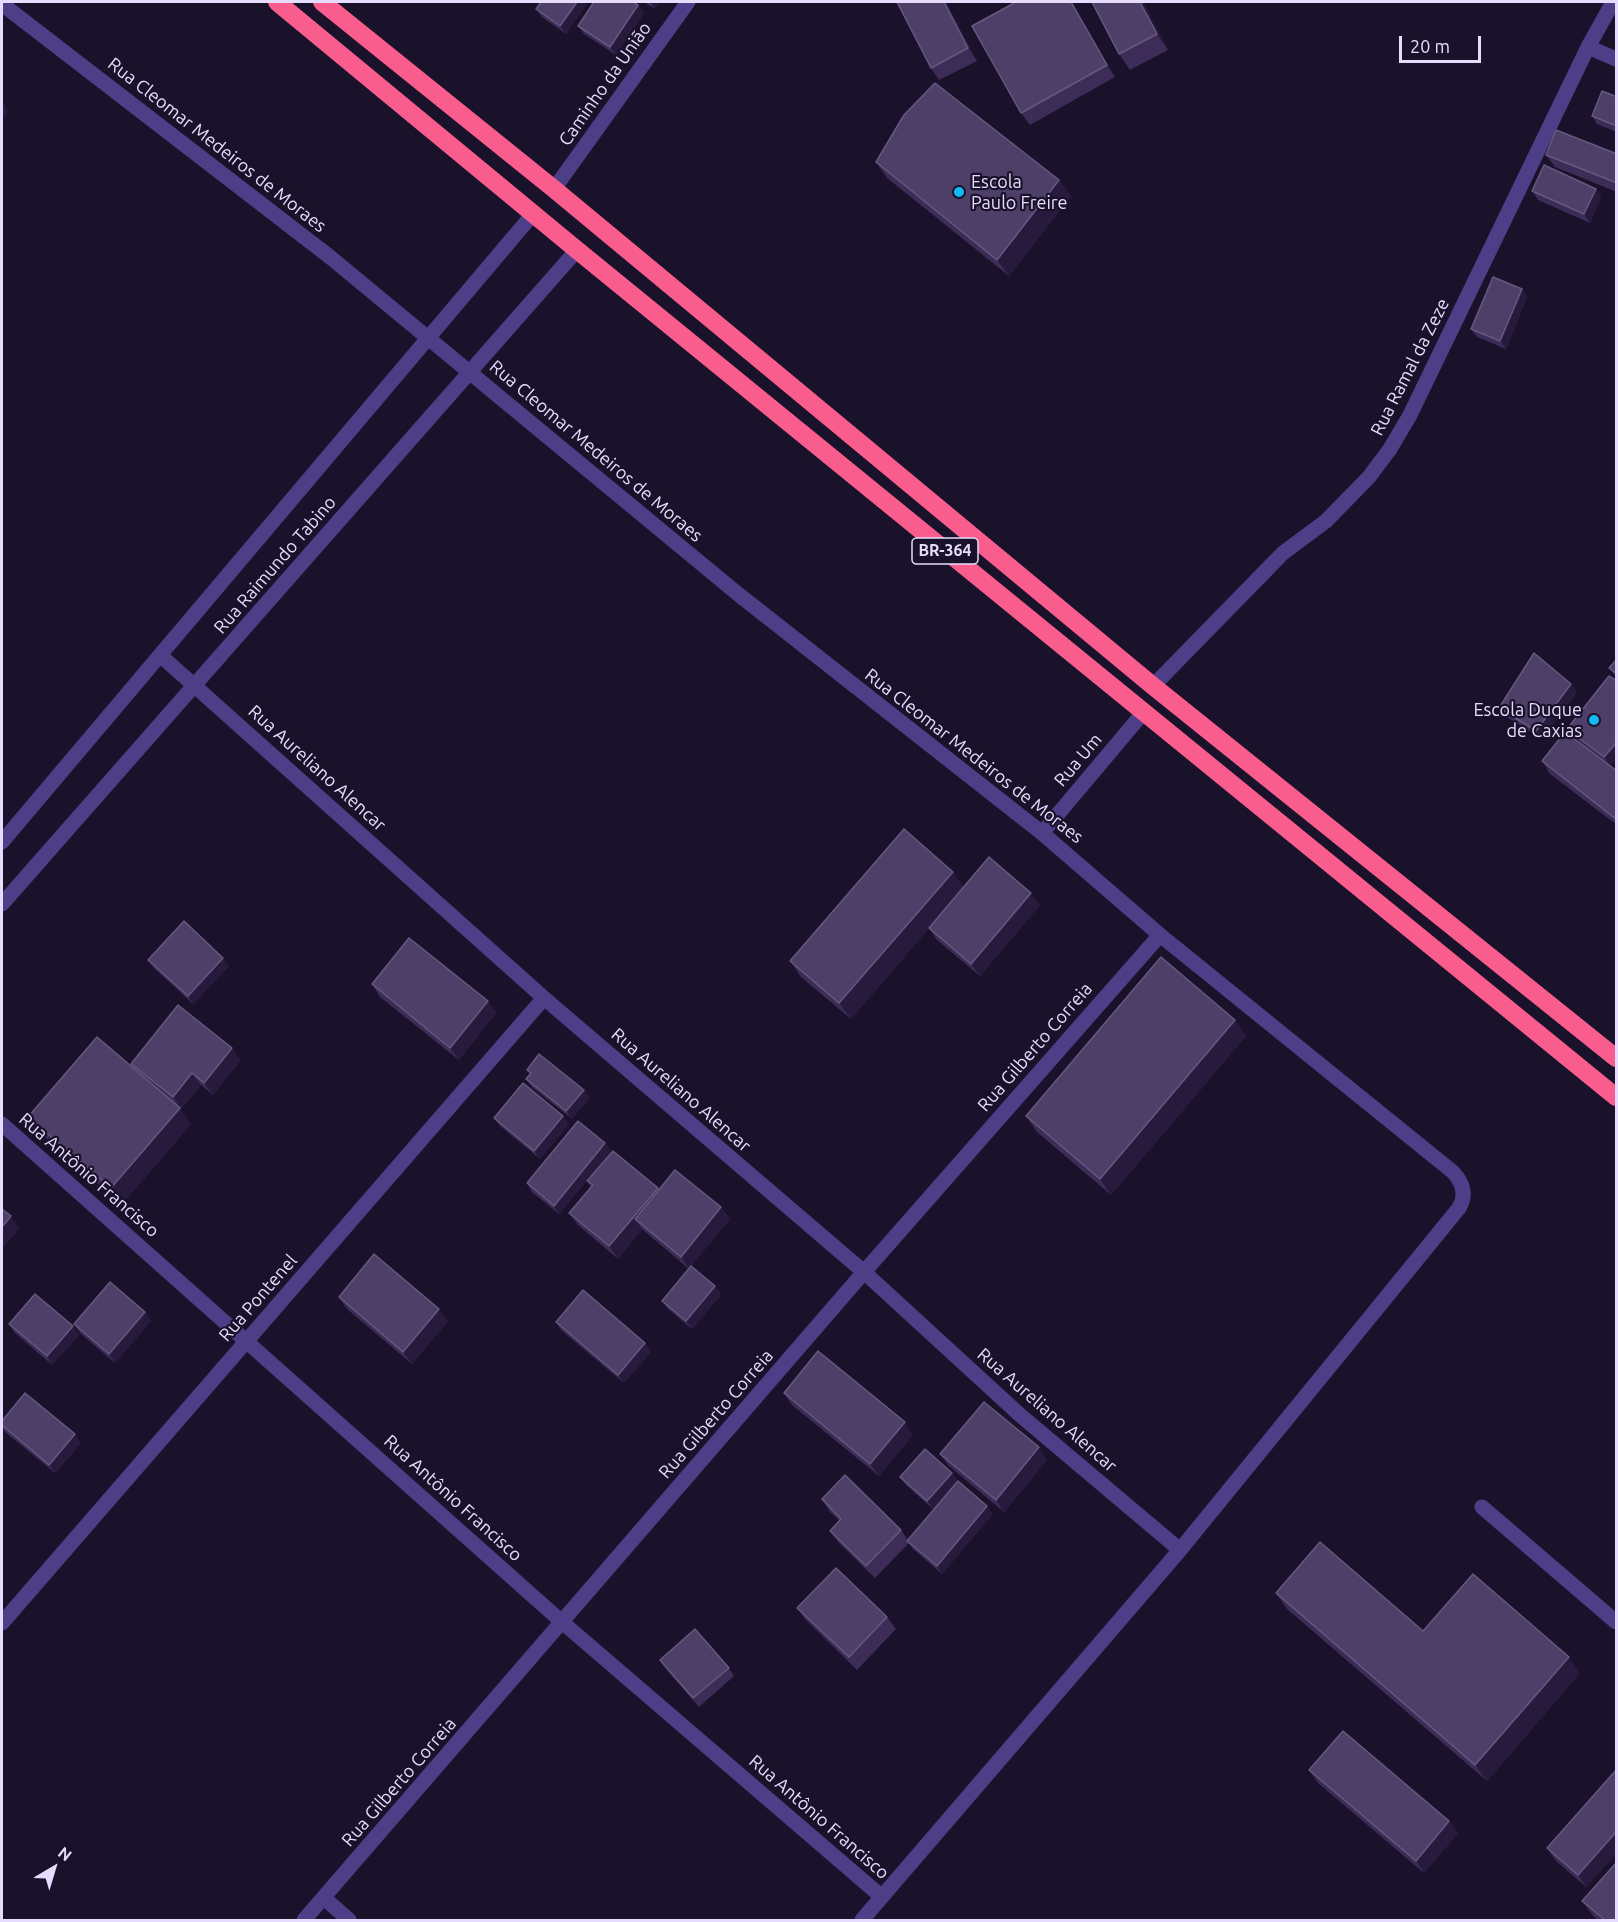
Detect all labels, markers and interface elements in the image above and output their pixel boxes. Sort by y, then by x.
street label: Caminho da União [554,18,656,150]
scale bar [1402,24,1484,62]
text: 20 m [1410,36,1450,56]
street label: Rua Cleomar Medeiros de Moraes [104,53,330,237]
place label: Escola Paulo Freire [971,171,1068,213]
marker: Escola Paulo Freire [952,185,966,199]
street label: Rua Ramal da Zeze [1366,295,1454,439]
street label: Rua Cleomar Medeiros de Moraes [485,356,707,546]
street label: Rua Raimundo Tabino [209,492,341,638]
road number: BR-364 [912,538,978,564]
street label: Rua Cleomar Medeiros de Moraes [861,664,1087,848]
place label: Escola Duque de Caxias [1473,699,1582,742]
street label: Rua Aureliano Alencar [244,700,390,836]
marker: Escola Duque de Caxias [1587,713,1601,727]
street label: Rua Um [1050,729,1106,791]
street label: Rua Gilberto Correia [973,978,1097,1116]
street label: Rua Aureliano Alencar [607,1024,755,1156]
street label: Rua Antônio Francisco [15,1108,163,1242]
street label: Rua Pontenel [214,1250,302,1346]
street label: Rua Aureliano Alencar [973,1344,1121,1476]
street label: Rua Gilberto Correia [654,1345,778,1483]
street label: Rua Antônio Francisco [379,1430,527,1566]
street label: Rua Gilberto Correia [337,1713,461,1851]
street label: Rua Antônio Francisco [745,1750,893,1884]
north arrow [24,1838,84,1898]
text: N [55,1843,75,1865]

